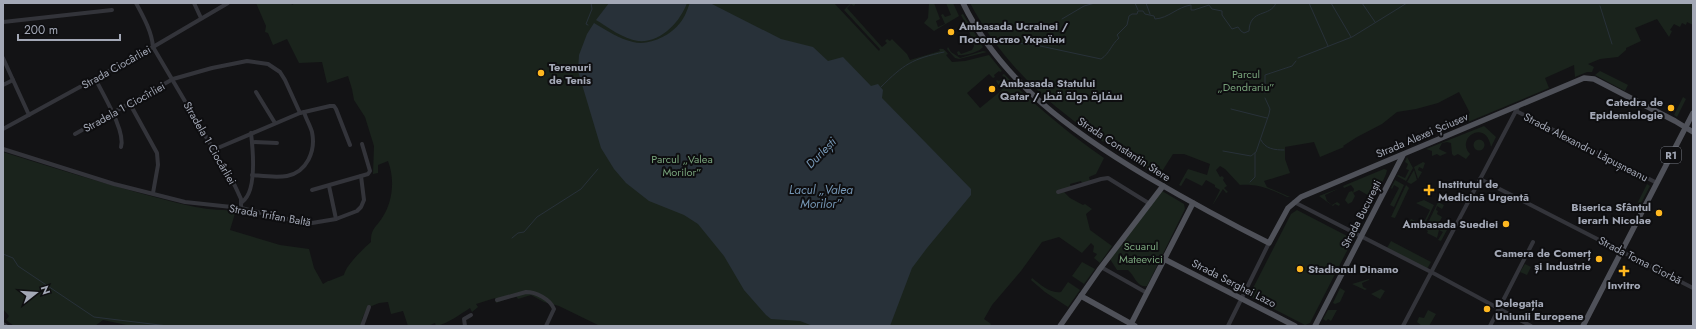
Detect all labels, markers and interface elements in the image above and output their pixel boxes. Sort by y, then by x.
scale bar [18,16,120,42]
place label: Ambasada Ucrainei / Посольство України [958,18,1068,47]
text: 200 m [24,21,58,39]
marker: Ambasada Ucrainei / Посольство України [946,27,956,37]
street label: Strada Ciocârliei [78,41,154,93]
place label: Terenuri de Tenis [549,59,591,88]
park label: Parcul „Dendrariu” [1218,66,1274,95]
marker: Terenuri de Tenis [536,68,546,78]
place label: Ambasada Statului Qatar / سفارة دولة قطر [999,75,1123,104]
street label: Stradela 1 Ciocîrliei [80,78,168,136]
marker: Ambasada Statului Qatar / سفارة دولة قطر [987,84,997,94]
place label: Catedra de Epidemiologie [1589,94,1663,123]
street label: Stradela 1 Ciocârliei [180,98,240,188]
marker: Catedra de Epidemiologie [1666,103,1676,113]
street label: Strada Alexei Șciusev [1373,108,1471,162]
street label: Strada Alexandru Lăpușneanu [1521,109,1651,185]
street label: Strada Constantin Stere [1074,113,1174,185]
water label: Durlești [801,133,841,173]
road number: R1 [1661,147,1681,163]
park label: Parcul „Valea Morilor” [651,151,713,180]
place label: Institutul de Medicină Urgentă [1438,176,1529,205]
street label: Strada București [1337,177,1385,251]
water label: Lacul „Valea Morilor” [789,181,853,213]
marker: Institutul de Medicină Urgentă [1423,184,1435,196]
place label: Biserica Sfântul Ierarh Nicolae [1571,199,1651,228]
street label: Strada Trifan Baltă [228,200,312,230]
marker: Biserica Sfântul Ierarh Nicolae [1654,208,1664,218]
place label: Ambasada Suediei [1402,216,1498,232]
marker: Ambasada Suediei [1501,219,1511,229]
street label: Strada Toma Ciorbă [1596,232,1684,288]
park label: Scuarul Mateevici [1119,238,1163,267]
place label: Camera de Comerț și Industrie [1494,245,1591,274]
marker: Camera de Comerț și Industrie [1594,254,1604,264]
street label: Strada Serghei Lazo [1189,255,1279,311]
place label: Stadionul Dinamo [1308,261,1399,277]
marker: Stadionul Dinamo [1295,264,1305,274]
marker: Invitro [1618,265,1630,277]
north arrow [16,273,56,313]
place label: Invitro [1608,277,1641,293]
text: N [37,284,54,297]
place label: Delegația Uniunii Europene [1495,295,1584,324]
marker: Delegația Uniunii Europene [1482,304,1492,314]

